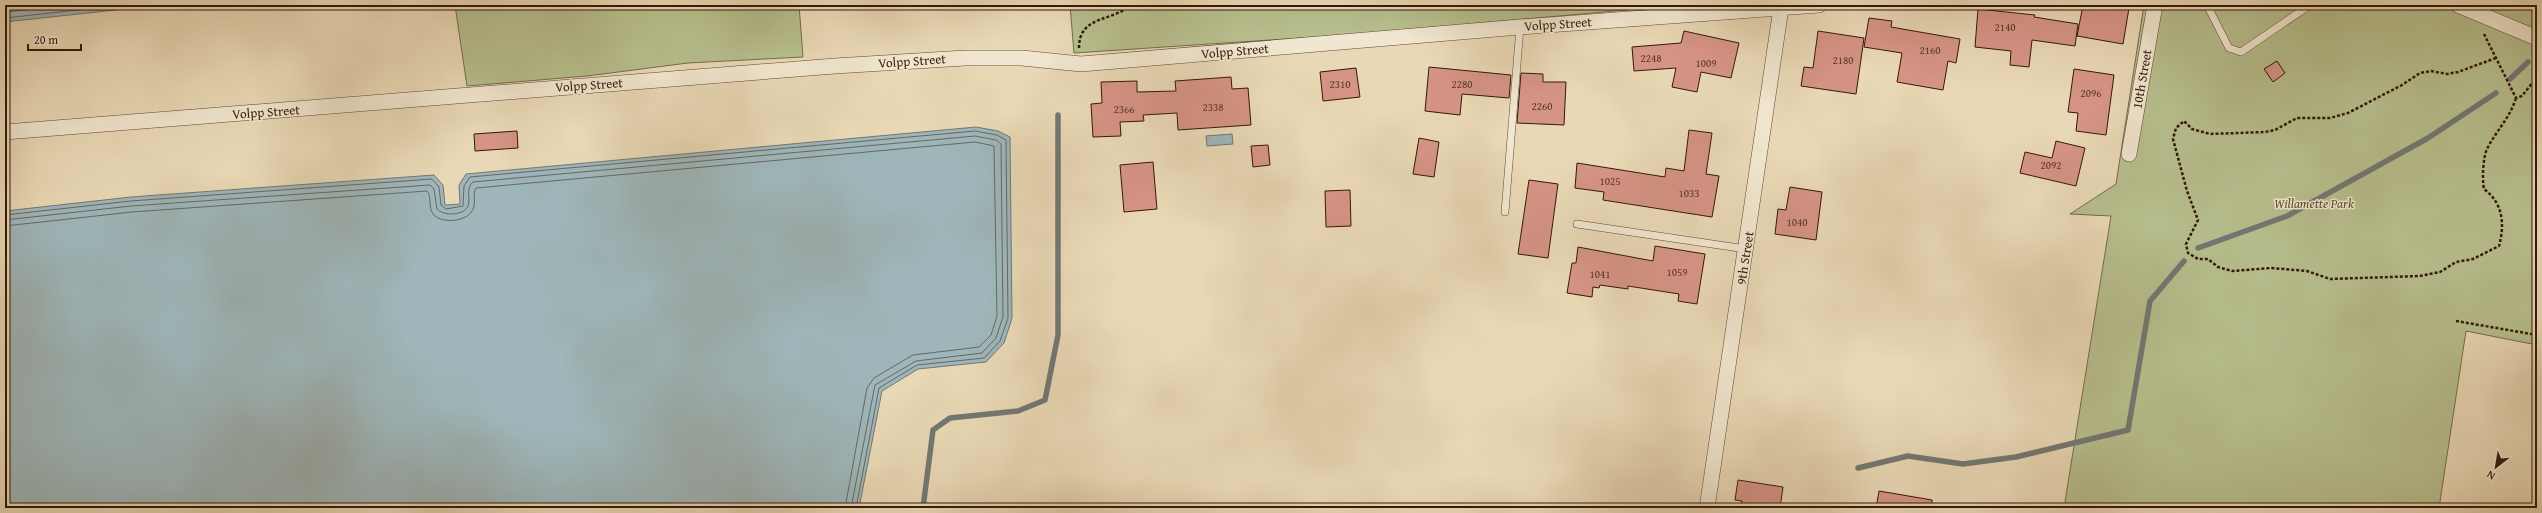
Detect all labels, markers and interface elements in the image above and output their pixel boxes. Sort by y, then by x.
street label: Volpp Street [1524,12,1593,36]
house number: 2140 [1994,19,2016,35]
scale bar [28,26,81,52]
text: 20 m [34,31,58,48]
street label: Volpp Street [1200,39,1270,63]
house number: 2160 [1919,42,1941,58]
street label: 10th Street [2127,47,2157,110]
street label: Volpp Street [878,49,947,73]
house number: 2248 [1640,50,1662,66]
house number: 2180 [1832,52,1854,68]
house number: 1009 [1695,55,1717,71]
street label: Volpp Street [555,73,624,97]
house number: 2310 [1329,76,1351,92]
house number: 2280 [1451,76,1473,92]
house number: 2096 [2080,85,2102,101]
house number: 2260 [1531,98,1553,114]
house number: 2338 [1202,99,1224,115]
street label: Volpp Street [232,100,301,124]
house number: 2366 [1113,101,1135,117]
house number: 2092 [2040,157,2062,173]
house number: 1025 [1599,173,1621,189]
house number: 1033 [1678,185,1700,201]
park label: Willamette Park [2274,194,2354,213]
house number: 1040 [1786,214,1808,230]
street label: 9th Street [1731,229,1759,286]
house number: 1059 [1666,264,1688,280]
house number: 1041 [1589,266,1611,282]
north arrow [2476,447,2516,487]
text: N [2483,466,2498,484]

